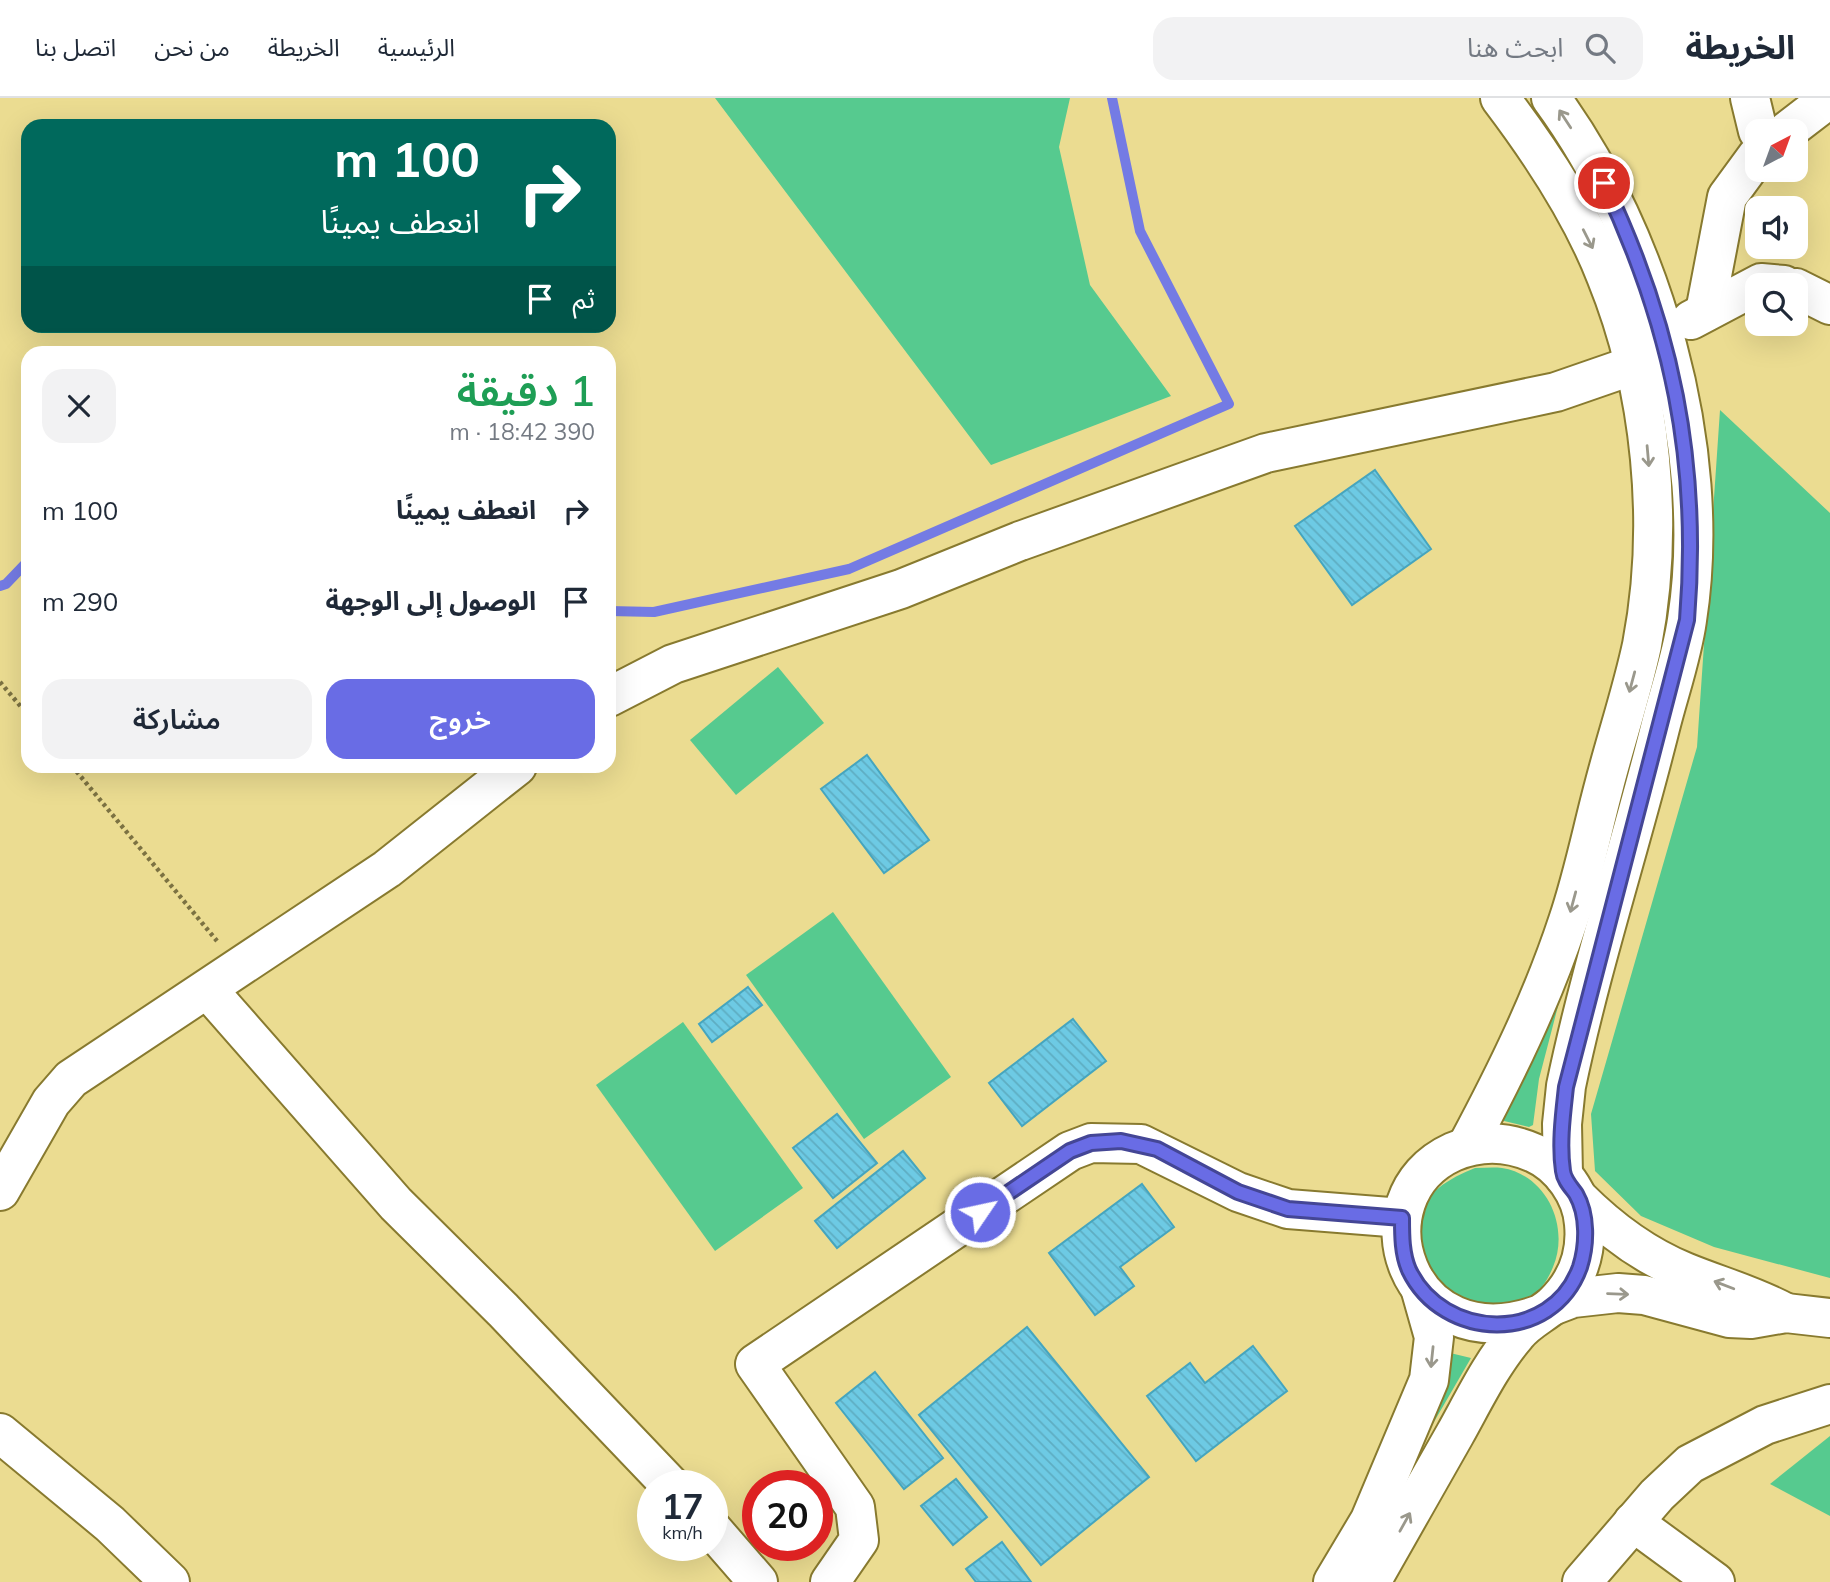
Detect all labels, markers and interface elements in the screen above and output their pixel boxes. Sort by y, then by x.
search box [1153,17,1643,80]
text: الخريطة [1685,26,1795,67]
icon: search [1581,29,1619,67]
text: ابحث هنا [1467,31,1563,64]
text: اتصل بنا [35,32,116,62]
text: من نحن [154,32,230,62]
text: الخريطة [268,32,340,62]
text: الرئيسية [378,32,455,62]
one-way arrow [1558,109,1572,129]
north arrow [1745,119,1808,182]
map controls [1745,119,1808,336]
text: 100 m [334,128,480,189]
icon: right [504,147,595,238]
pin [1574,153,1634,213]
icon: arrive [1585,164,1623,202]
button: sound [1745,196,1808,259]
text: انعطف يمينًا [321,201,480,241]
one-way arrow [1581,228,1595,249]
button: search [1745,273,1808,336]
icon: arrive [521,280,559,318]
text: ثم [573,282,595,315]
text: 1 دقيقة [457,364,595,417]
button: close [42,369,116,443]
text: 390 m · 18:42 [450,417,595,446]
one-way arrow [1642,445,1655,467]
icon: right [557,492,595,530]
text: انعطف يمينًا [396,493,536,526]
text: 100 m [42,494,118,527]
icon: arrive [557,583,595,621]
text: الوصول إلى الوجهة [325,584,536,617]
text: 290 m [42,585,118,618]
one-way arrow [1625,670,1638,693]
button: مشاركة [42,679,312,759]
button: خروج [326,679,595,759]
one-way arrow [1566,890,1579,913]
position arrow [943,1175,1017,1249]
one-way arrow [1713,1278,1735,1291]
one-way arrow [1606,1287,1629,1300]
one-way arrow [1426,1345,1439,1368]
speed limit sign: 20 [742,1470,833,1561]
text: 17 [661,1484,704,1528]
one-way arrow [1398,1513,1412,1533]
text: km/h [662,1521,703,1544]

